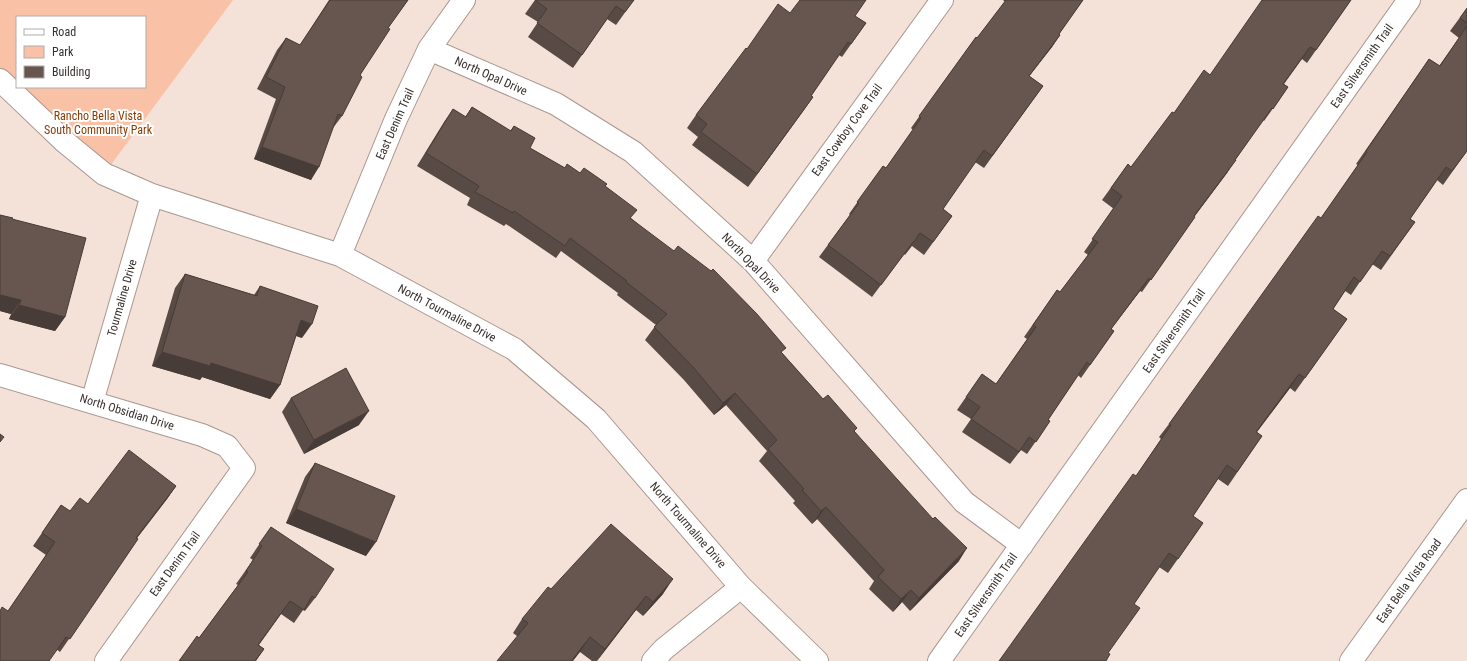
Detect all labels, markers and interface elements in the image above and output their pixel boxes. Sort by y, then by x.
legend [16,16,146,88]
street label: East Silversmith Trail [1328,21,1396,111]
text: Road [52,25,76,39]
text: Park [52,45,74,59]
street label: North Opal Drive [453,54,530,98]
text: Building [52,65,90,79]
street label: East Cowboy Cove Trail [809,81,885,179]
street label: East Denim Trail [373,86,417,162]
park label: Rancho Bella Vista South Community Park [44,109,153,137]
street label: North Opal Drive [719,230,783,296]
street label: Tourmaline Drive [104,257,140,338]
street label: North Tourmaline Drive [396,281,499,345]
street label: East Silversmith Trail [1140,286,1208,376]
street label: North Obsidian Drive [78,391,176,433]
street label: North Tourmaline Drive [647,479,729,571]
street label: East Denim Trail [147,529,203,599]
street label: East Bella Vista Road [1374,536,1444,626]
street label: East Silversmith Trail [952,550,1020,640]

